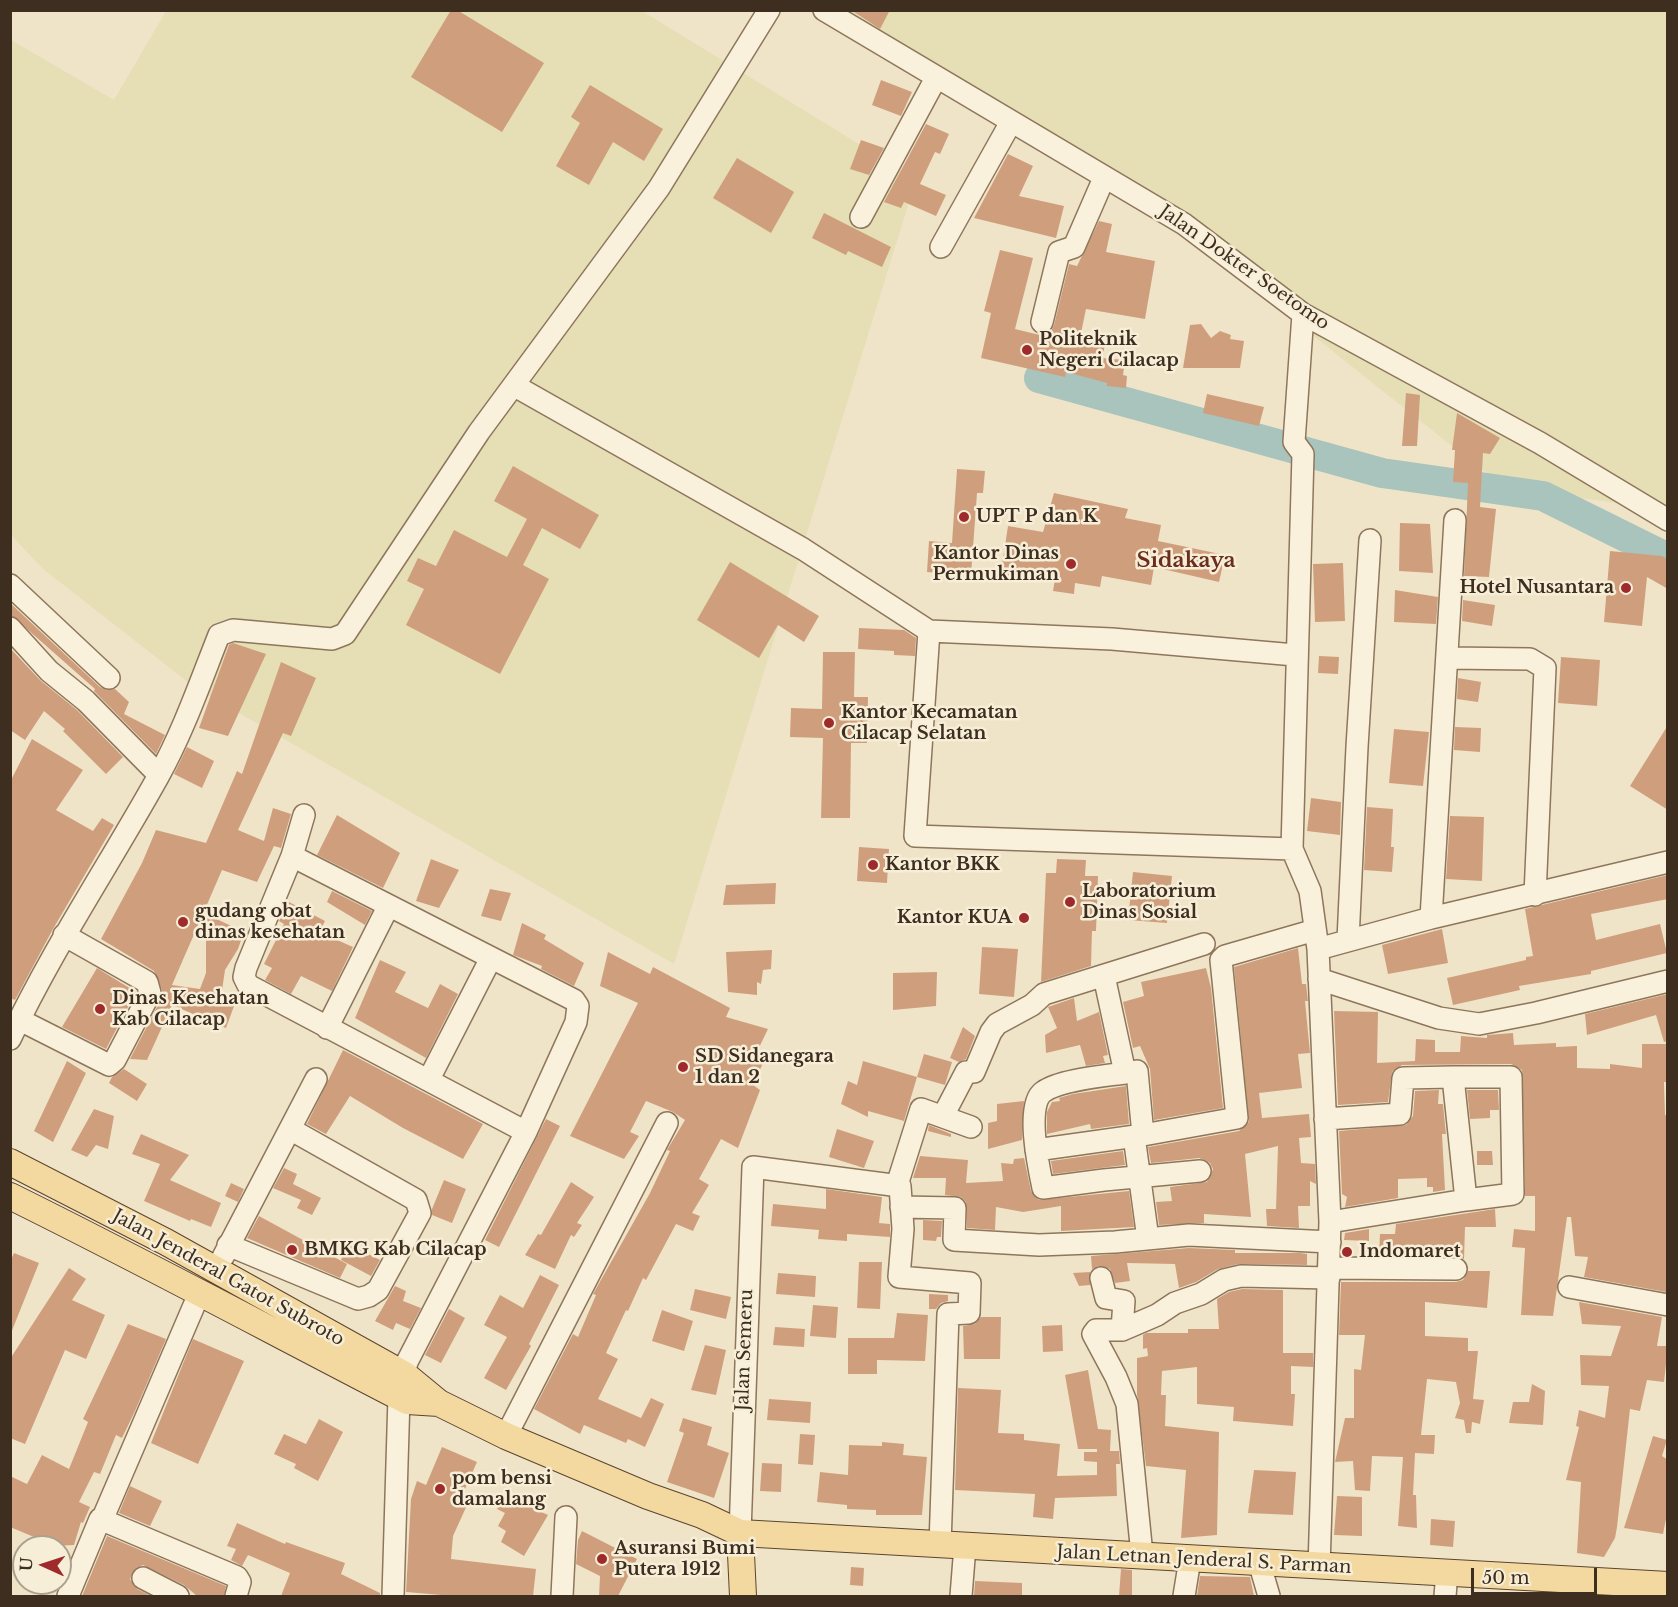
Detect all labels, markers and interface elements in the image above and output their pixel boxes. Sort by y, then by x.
street label: Jalan Dokter Soetomo [1155,201,1333,335]
place label: Politeknik Negeri Cilacap [1039,329,1179,372]
marker: Politeknik Negeri Cilacap [1020,343,1034,357]
place label: UPT P dan K [976,506,1098,528]
marker: UPT P dan K [957,510,971,524]
place label: Kantor Dinas Permukiman [933,543,1059,586]
district label: Sidakaya [1137,548,1235,574]
marker: Kantor Dinas Permukiman [1064,557,1078,571]
place label: Hotel Nusantara [1459,577,1614,599]
marker: Hotel Nusantara [1619,581,1633,595]
place label: Kantor Kecamatan Cilacap Selatan [841,702,1018,744]
marker: Kantor Kecamatan Cilacap Selatan [822,716,836,730]
place label: Kantor BKK [885,854,1000,876]
marker: Kantor BKK [866,858,880,872]
place label: Laboratorium Dinas Sosial [1082,881,1216,924]
marker: Laboratorium Dinas Sosial [1063,895,1077,909]
place label: gudang obat dinas kesehatan [195,901,345,944]
place label: Kantor KUA [897,907,1012,929]
marker: Kantor KUA [1017,911,1031,925]
marker: gudang obat dinas kesehatan [176,915,190,929]
place label: Dinas Kesehatan Kab Cilacap [112,988,269,1030]
marker: Dinas Kesehatan Kab Cilacap [93,1002,107,1016]
place label: SD Sidanegara 1 dan 2 [695,1046,834,1088]
marker: SD Sidanegara 1 dan 2 [676,1060,690,1074]
street label: Jalan Jenderal Gatot Subroto [108,1205,348,1351]
place label: BMKG Kab Cilacap [304,1239,487,1261]
place label: Indomaret [1359,1241,1461,1263]
marker: BMKG Kab Cilacap [285,1243,299,1257]
marker: Indomaret [1340,1245,1354,1259]
street label: Jalan Semeru [732,1289,758,1411]
place label: pom bensi damalang [452,1468,552,1510]
marker: pom bensi damalang [433,1482,447,1496]
north arrow [12,1535,72,1595]
place label: Asuransi Bumi Putera 1912 [614,1538,755,1580]
street label: Jalan Letnan Jenderal S. Parman [1056,1541,1352,1579]
marker: Asuransi Bumi Putera 1912 [595,1552,609,1566]
scale bar [1474,1556,1600,1594]
text: U [16,1557,36,1572]
text: 50 m [1482,1567,1530,1589]

